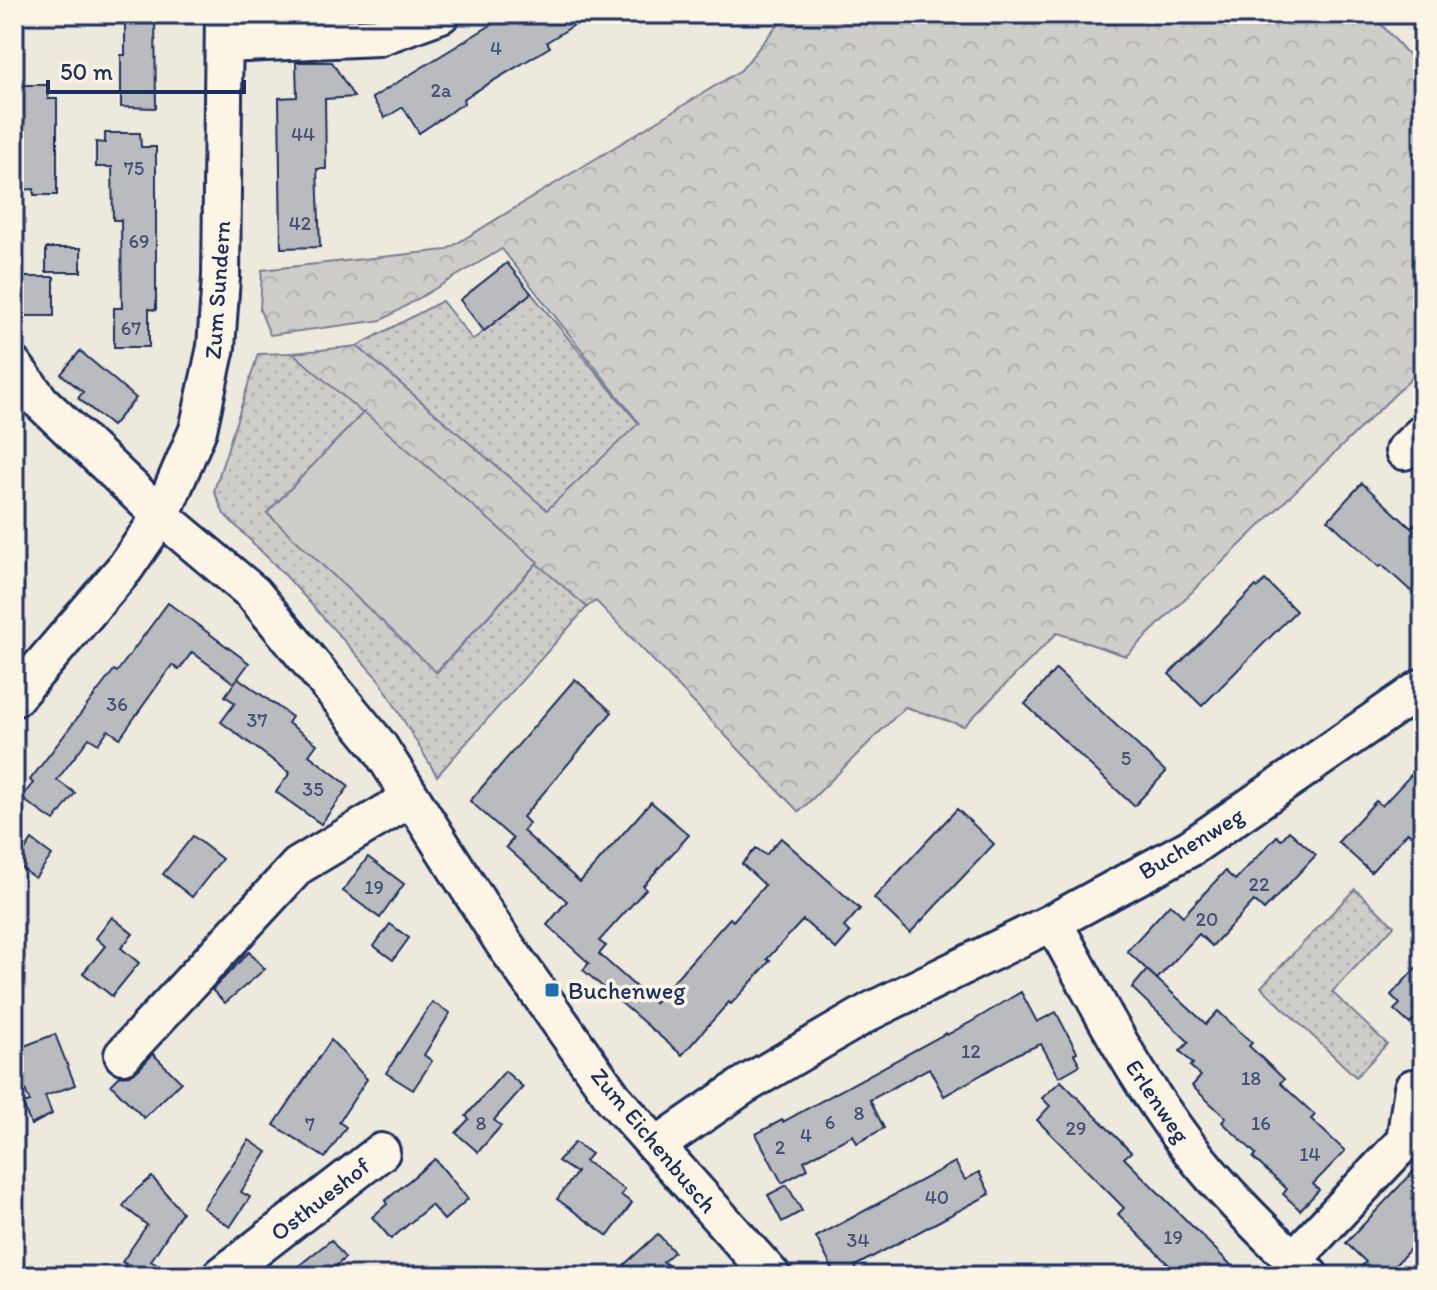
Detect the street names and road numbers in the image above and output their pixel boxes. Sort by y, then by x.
street label: Zum Sundern [198,220,236,360]
street label: Buchenweg [1133,800,1249,886]
street label: Erlenweg [1120,1054,1197,1149]
street label: Zum Eichenbusch [585,1061,723,1219]
street label: Osthueshof [264,1150,376,1247]

